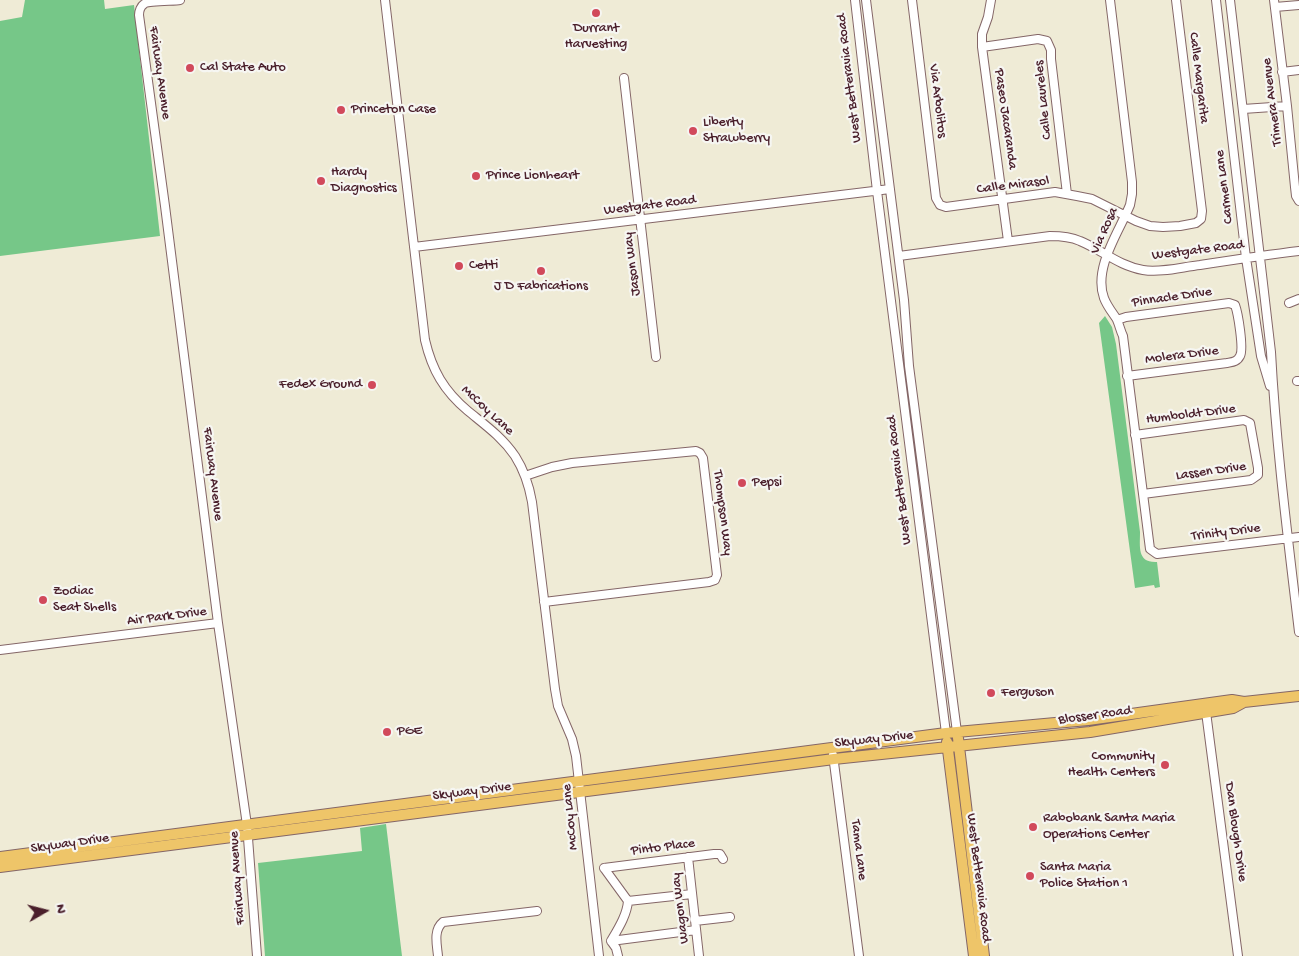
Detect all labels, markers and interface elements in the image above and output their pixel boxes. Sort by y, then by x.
marker: Durrant Harvesting [590,7,602,19]
street label: West Betteravia Road [834,12,866,144]
place label: Durrant Harvesting [565,21,627,54]
street label: Fairway Avenue [144,25,174,121]
street label: Calle Margarita [1184,31,1212,125]
street label: Trimera Avenue [1259,57,1287,147]
place label: Cal State Auto [200,60,286,76]
street label: Calle Laureles [1032,60,1056,140]
marker: Cal State Auto [184,62,196,74]
street label: Via Arbolitos [924,63,950,139]
street label: Paseo Jacaranda [990,68,1020,170]
place label: Princeton Case [351,102,436,118]
marker: Princeton Case [335,104,347,116]
place label: Liberty Strawberry [703,115,770,148]
marker: Liberty Strawberry [687,125,699,137]
street label: Carmen Lane [1212,149,1238,225]
place label: Hardy Diagnostics [331,165,397,198]
place label: Prince Lionheart [486,168,579,184]
marker: Prince Lionheart [470,170,482,182]
street label: Calle Mirasol [976,173,1050,199]
marker: Hardy Diagnostics [315,175,327,187]
street label: Westgate Road [603,192,697,220]
street label: Via Rosa [1087,205,1123,257]
street label: Jason Way [621,231,645,297]
street label: Westgate Road [1151,237,1245,265]
place label: Cetti [469,258,498,274]
marker: Cetti [453,260,465,272]
marker: J D Fabrications [535,265,547,277]
place label: J D Fabrications [494,279,588,295]
street label: Pinnacle Drive [1131,284,1213,312]
street label: Molera Drive [1144,343,1220,369]
place label: Fedex Ground [279,377,362,393]
marker: Fedex Ground [366,379,378,391]
street label: McCoy Lane [457,382,517,440]
street label: Humboldt Drive [1145,401,1237,429]
street label: West Betteravia Road [884,414,916,546]
street label: Fairway Avenue [198,426,226,522]
street label: Lassen Drive [1175,459,1247,485]
street label: Thompson Way [708,469,736,557]
place label: Pepsi [752,475,782,491]
marker: Pepsi [736,477,748,489]
street label: Trinity Drive [1190,520,1262,546]
place label: Zodiac Seat Shells [53,584,116,616]
marker: Zodiac Seat Shells [37,594,49,606]
street label: Air Park Drive [126,604,208,630]
place label: Ferguson [1001,685,1054,701]
marker: Ferguson [985,687,997,699]
street label: Blosser Road [1057,703,1133,729]
place label: PGE [397,724,422,740]
marker: PGE [381,726,393,738]
street label: Skyway Drive [834,728,914,752]
place label: Community Health Centers [1068,749,1155,782]
marker: Community Health Centers [1159,759,1171,771]
street label: Skyway Drive [432,779,512,805]
street label: Dan Blough Drive [1220,781,1250,883]
street label: McCoy Lane [559,783,583,851]
place label: Rabobank Santa Maria Operations Center [1043,811,1175,844]
street label: West Betteravia Road [962,812,994,944]
street label: Tama Lane [846,819,870,881]
marker: Rabobank Santa Maria Operations Center [1027,821,1039,833]
street label: Skyway Drive [30,830,110,858]
street label: Fairway Avenue [226,831,250,925]
street label: Pinto Place [630,836,696,860]
place label: Santa Maria Police Station 1 [1040,860,1128,892]
marker: Santa Maria Police Station 1 [1024,870,1036,882]
street label: Wagon Way [668,872,694,944]
north arrow [20,886,70,936]
text: N [51,903,69,915]

